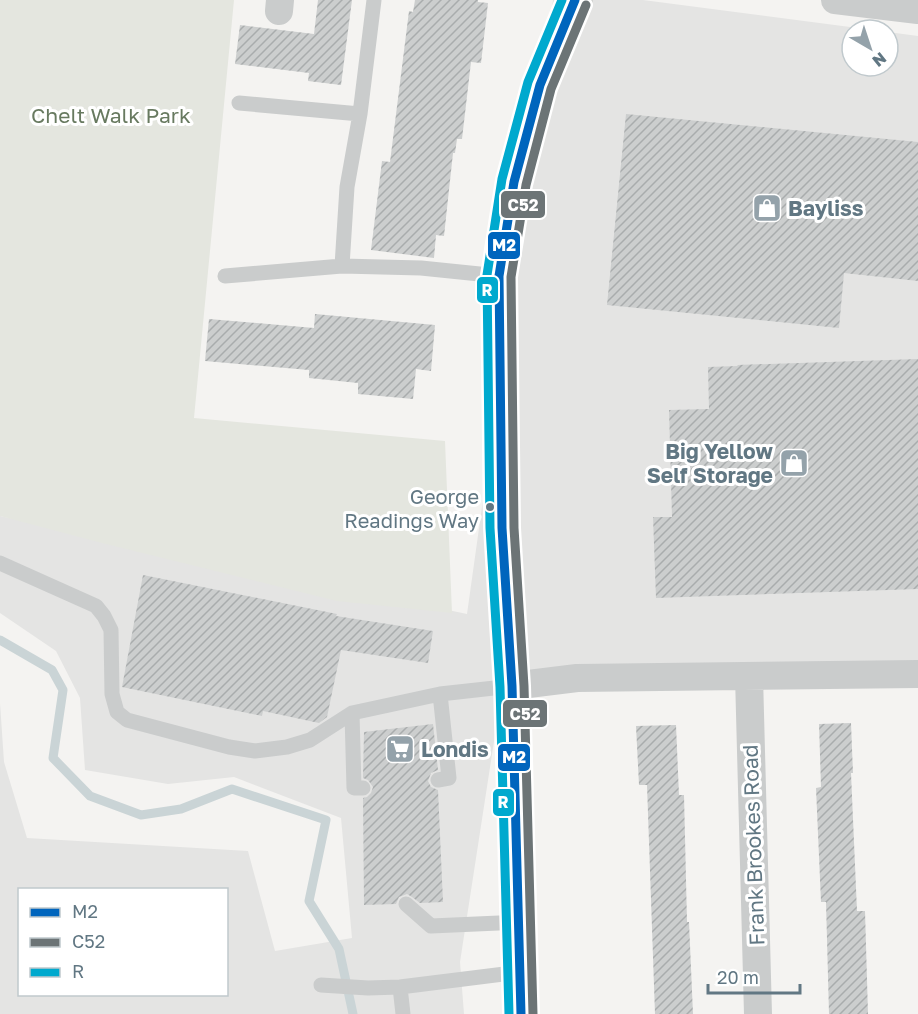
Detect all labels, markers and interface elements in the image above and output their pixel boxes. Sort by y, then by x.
north arrow [840,18,900,78]
text: N [868,48,890,71]
park label: Chelt Walk Park [31,102,191,128]
line badge: C52 [500,190,546,219]
shop icon: Bayliss [751,192,783,224]
text: C52 [508,195,539,215]
place label: Bayliss [788,195,864,221]
line badge: M2 [487,231,521,260]
text: M2 [492,235,516,255]
line badge: R [476,276,499,304]
text: R [481,280,493,300]
place label: Big Yellow Self Storage [647,438,774,488]
shop icon: Big Yellow Self Storage [778,447,810,479]
place label: George Readings Way [344,484,479,532]
marker: George Readings Way [484,501,496,513]
line badge: C52 [502,699,548,728]
text: C52 [510,704,541,724]
supermarket icon: Londis [384,733,416,765]
place label: Londis [421,736,489,762]
line badge: M2 [497,743,531,772]
street label: Frank Brookes Road [736,744,770,946]
text: M2 [502,747,526,767]
line badge: R [492,788,515,817]
text: R [497,792,509,812]
legend [18,888,228,996]
text: M2 [72,900,98,922]
text: C52 [72,930,105,952]
scale bar [708,957,800,995]
text: R [72,960,84,982]
text: 20 m [717,966,759,988]

